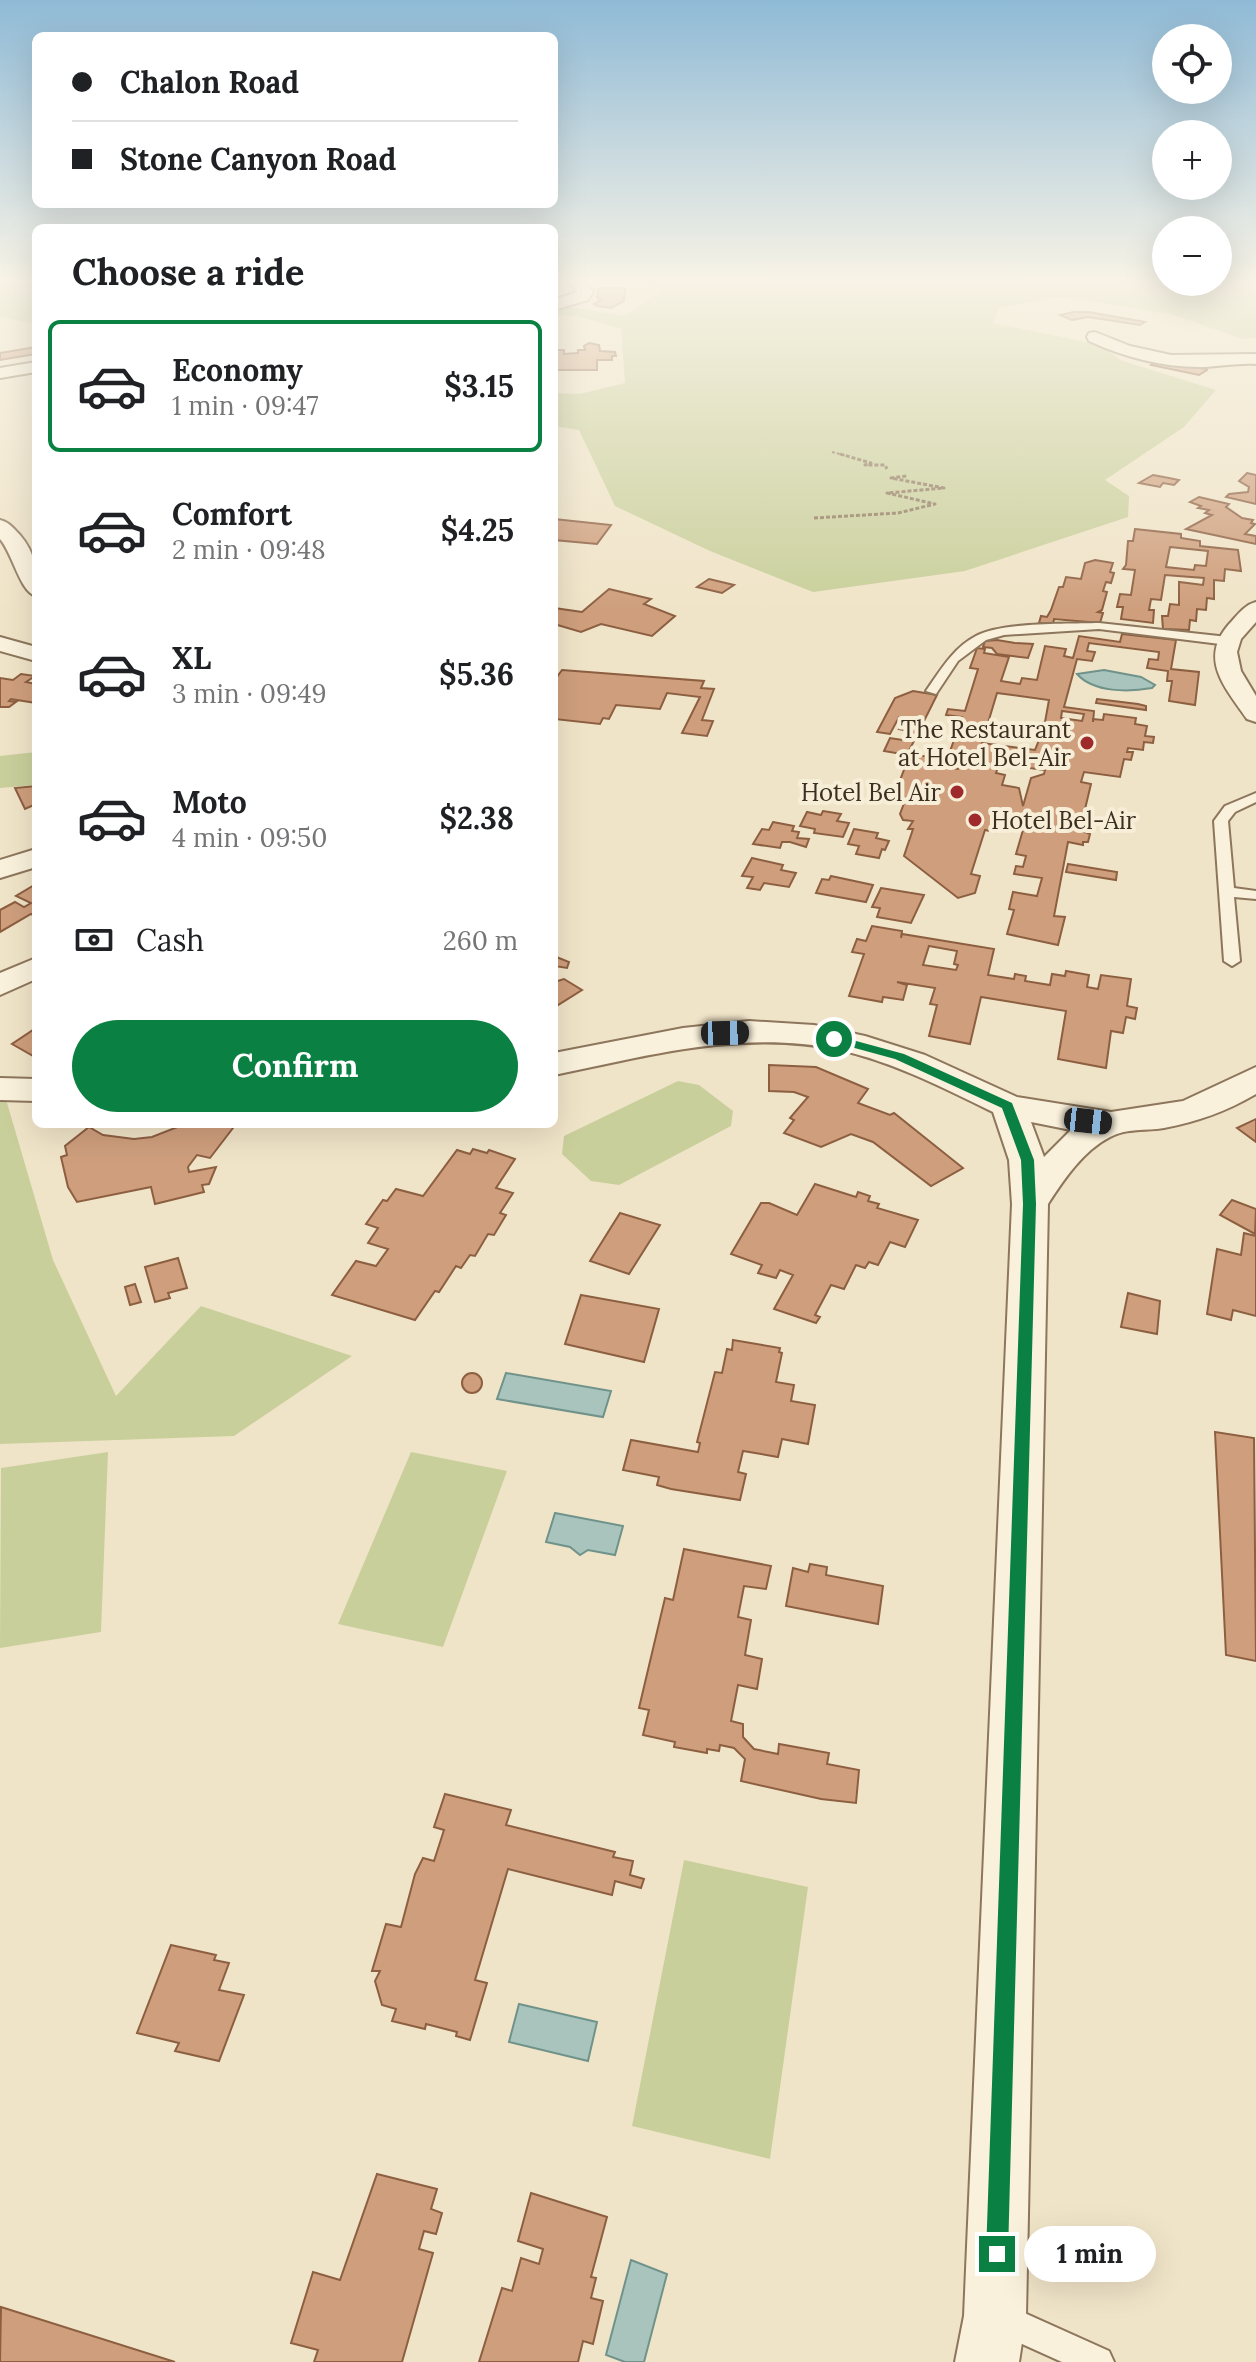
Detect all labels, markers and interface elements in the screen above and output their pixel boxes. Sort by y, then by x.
map controls [1152,24,1232,296]
button: locate [1152,24,1232,104]
text: Chalon Road [120,63,299,101]
button: + [1152,120,1232,200]
text: Stone Canyon Road [120,140,396,178]
button: − [1152,216,1232,296]
text: Choose a ride [72,249,304,295]
icon: car [76,350,148,422]
text: Economy [172,351,303,389]
text: $3.15 [444,367,514,405]
text: 1 min · 09:47 [172,389,319,422]
icon: car [76,494,148,566]
text: Comfort [172,495,292,533]
text: $4.25 [441,511,514,549]
text: 2 min · 09:48 [172,533,326,566]
icon: car [76,638,148,710]
text: XL [172,639,211,677]
text: $5.36 [439,655,514,693]
text: 3 min · 09:49 [172,677,327,710]
place label: The Restaurant at Hotel Bel-Air [898,714,1072,773]
marker: The Restaurant at Hotel Bel-Air [1078,734,1096,752]
place label: Hotel Bel Air [801,777,942,808]
icon: car [76,782,148,854]
text: Moto [172,783,247,821]
marker: Hotel Bel Air [948,783,966,801]
text: $2.38 [439,799,514,837]
place label: Hotel Bel-Air [991,805,1137,836]
marker: Hotel Bel-Air [966,811,984,829]
text: 4 min · 09:50 [172,821,327,854]
icon: cash [72,918,116,962]
text: Cash [136,921,204,959]
text: 260 m [443,924,518,957]
button: Confirm [72,1020,518,1112]
car [701,1021,749,1045]
route start [816,1021,852,1057]
car [1063,1107,1113,1135]
callout: 1 min [1025,2226,1157,2282]
route end [979,2236,1015,2272]
text: 1 min [1057,2237,1123,2270]

